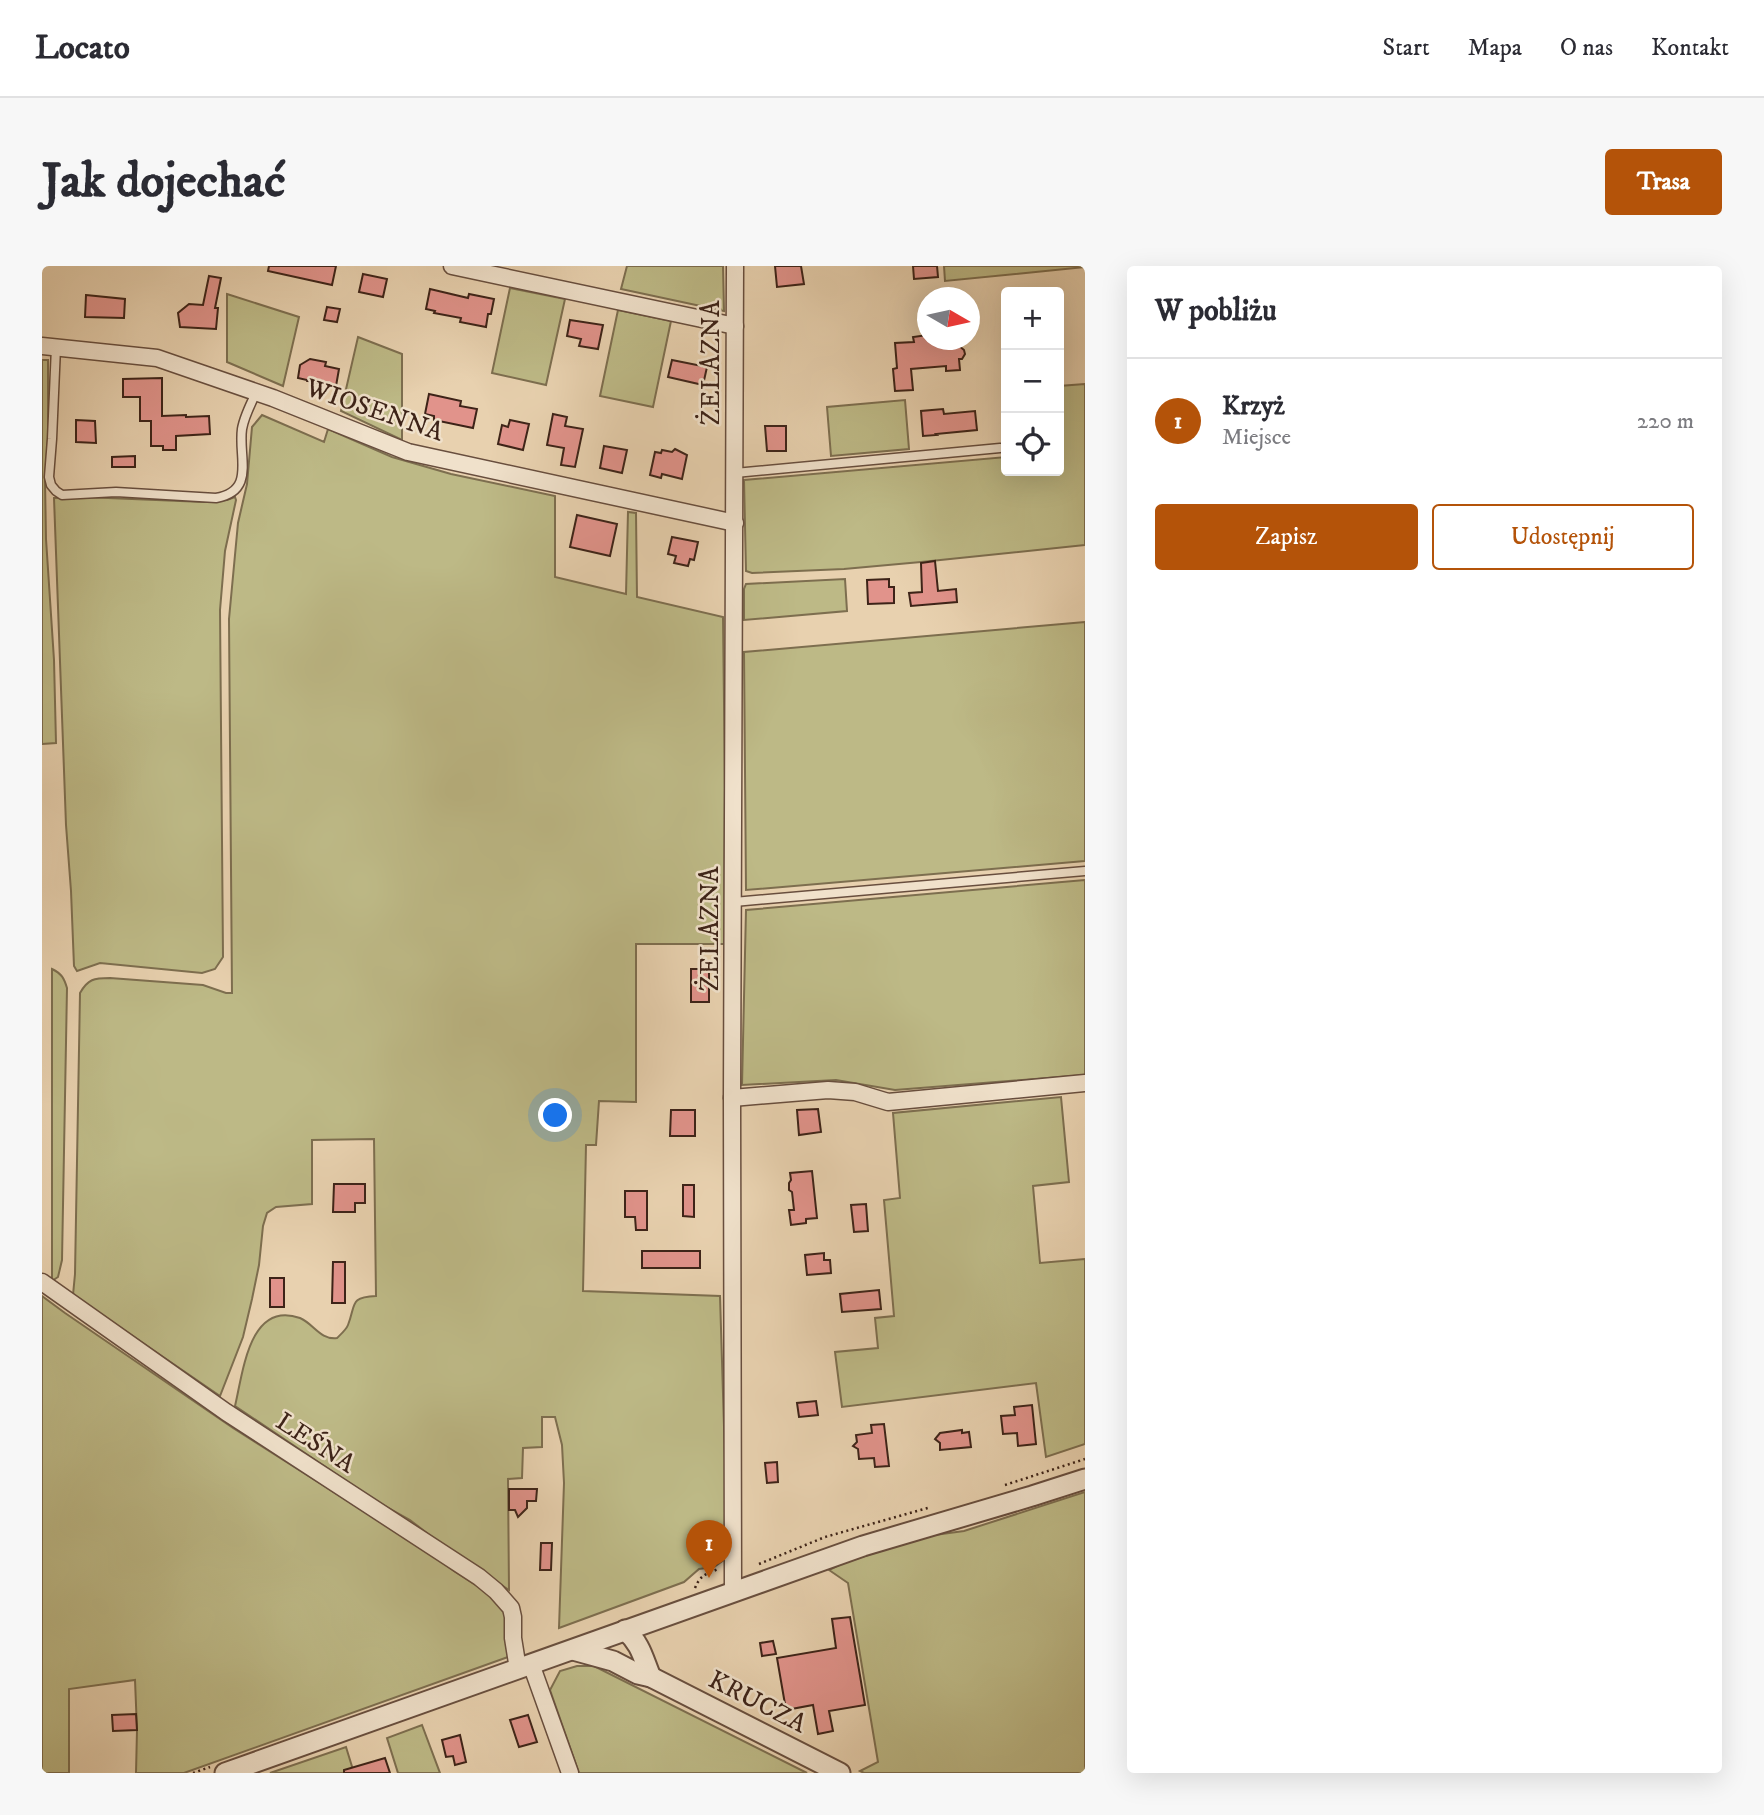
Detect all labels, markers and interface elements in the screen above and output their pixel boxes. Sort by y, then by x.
text: Locato [35,28,130,69]
text: Start [1383,33,1430,63]
text: Mapa [1468,33,1522,63]
text: O nas [1560,33,1613,63]
text: Kontakt [1651,33,1729,63]
button: Trasa [1605,149,1722,215]
text: Jak dojechać [42,151,285,213]
north arrow [917,287,980,350]
map controls [1001,287,1064,476]
button: + [1001,287,1064,350]
text: W pobliżu [1155,293,1277,330]
street label: ŻELAZNA [695,300,728,425]
button: − [1001,350,1064,413]
street label: WIOSENNA [300,371,448,450]
text: Krzyż [1222,390,1285,423]
text: 1 [1174,407,1182,436]
text: 220 m [1637,407,1694,436]
button: locate [1001,413,1064,476]
text: Miejsce [1222,423,1291,452]
button: Zapisz [1155,504,1418,570]
button: Udostępnij [1432,504,1694,570]
street label: ŻELAZNA [694,866,727,991]
your location [538,1098,572,1132]
street label: LEŚNA [269,1405,362,1481]
pin: 1 [686,1520,732,1578]
street label: KRUCZA [703,1664,812,1741]

